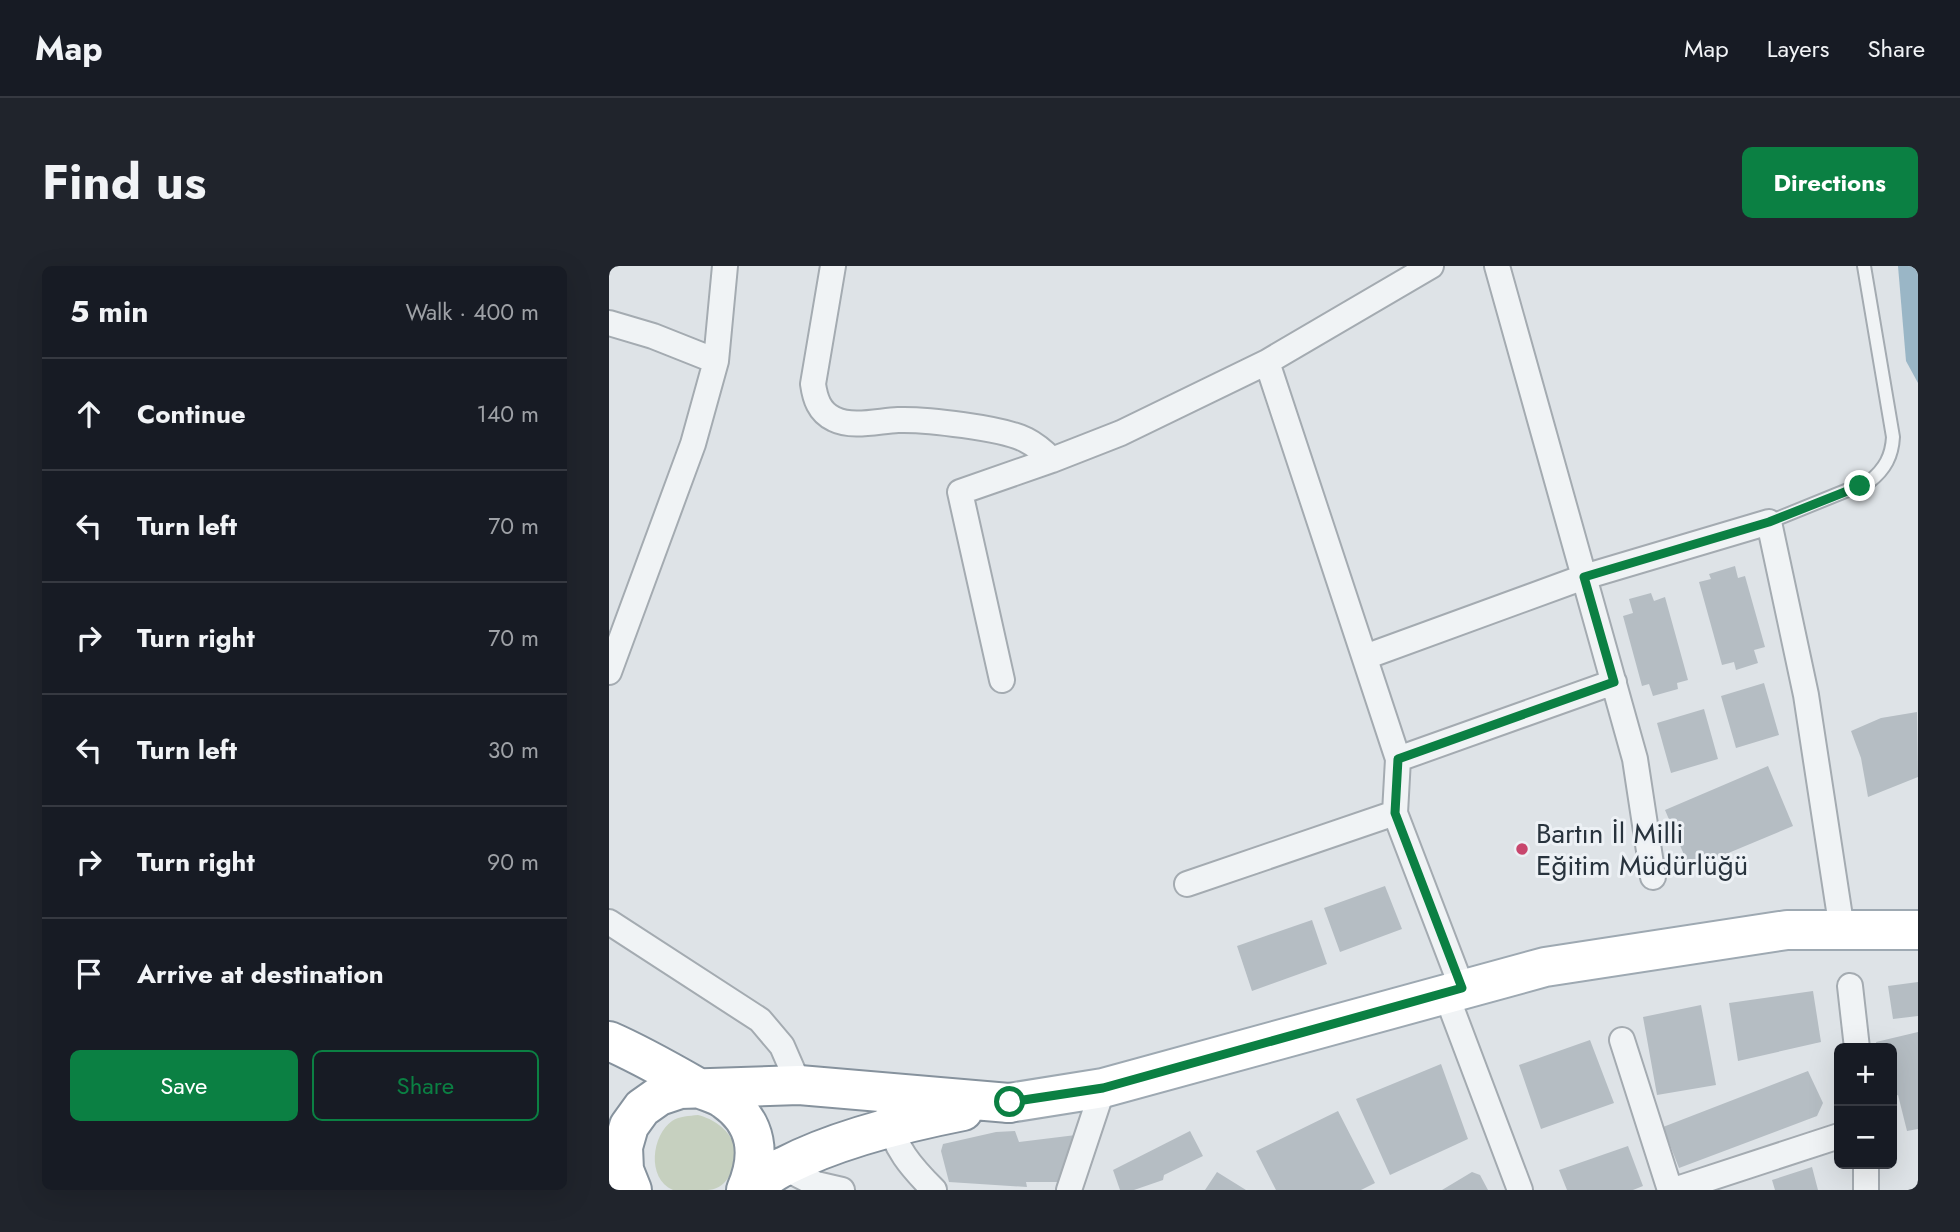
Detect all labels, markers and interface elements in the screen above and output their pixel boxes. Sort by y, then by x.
text: Map [35,25,103,72]
text: Map [1684,31,1729,66]
text: Layers [1767,31,1829,66]
text: Share [1867,31,1925,66]
text: Find us [42,147,206,217]
button: Directions [1742,147,1918,218]
text: 5 min [70,290,148,333]
text: Walk · 400 m [406,295,539,329]
icon: ahead [70,395,108,433]
text: Continue [137,395,246,433]
text: 140 m [477,397,539,431]
route end [1844,470,1875,501]
icon: left [70,507,108,545]
text: Turn left [137,507,237,545]
text: 70 m [488,509,539,543]
icon: right [70,619,108,657]
text: Turn right [137,619,255,657]
text: 70 m [488,621,539,655]
icon: left [70,731,108,769]
text: Turn left [137,731,237,769]
text: 30 m [488,733,539,767]
place label: Bartın İl Milli Eğitim Müdürlüğü [1536,813,1748,886]
marker: Bartın İl Milli Eğitim Müdürlüğü [1514,841,1530,857]
icon: right [70,843,108,881]
text: Turn right [137,843,255,881]
text: 90 m [487,845,539,879]
icon: arrive [70,955,108,993]
text: Arrive at destination [137,955,384,993]
map controls [1834,1043,1897,1169]
button: + [1834,1043,1897,1106]
button: Save [70,1050,298,1121]
button: Share [312,1050,539,1121]
route start [994,1086,1025,1117]
button: − [1834,1106,1897,1169]

